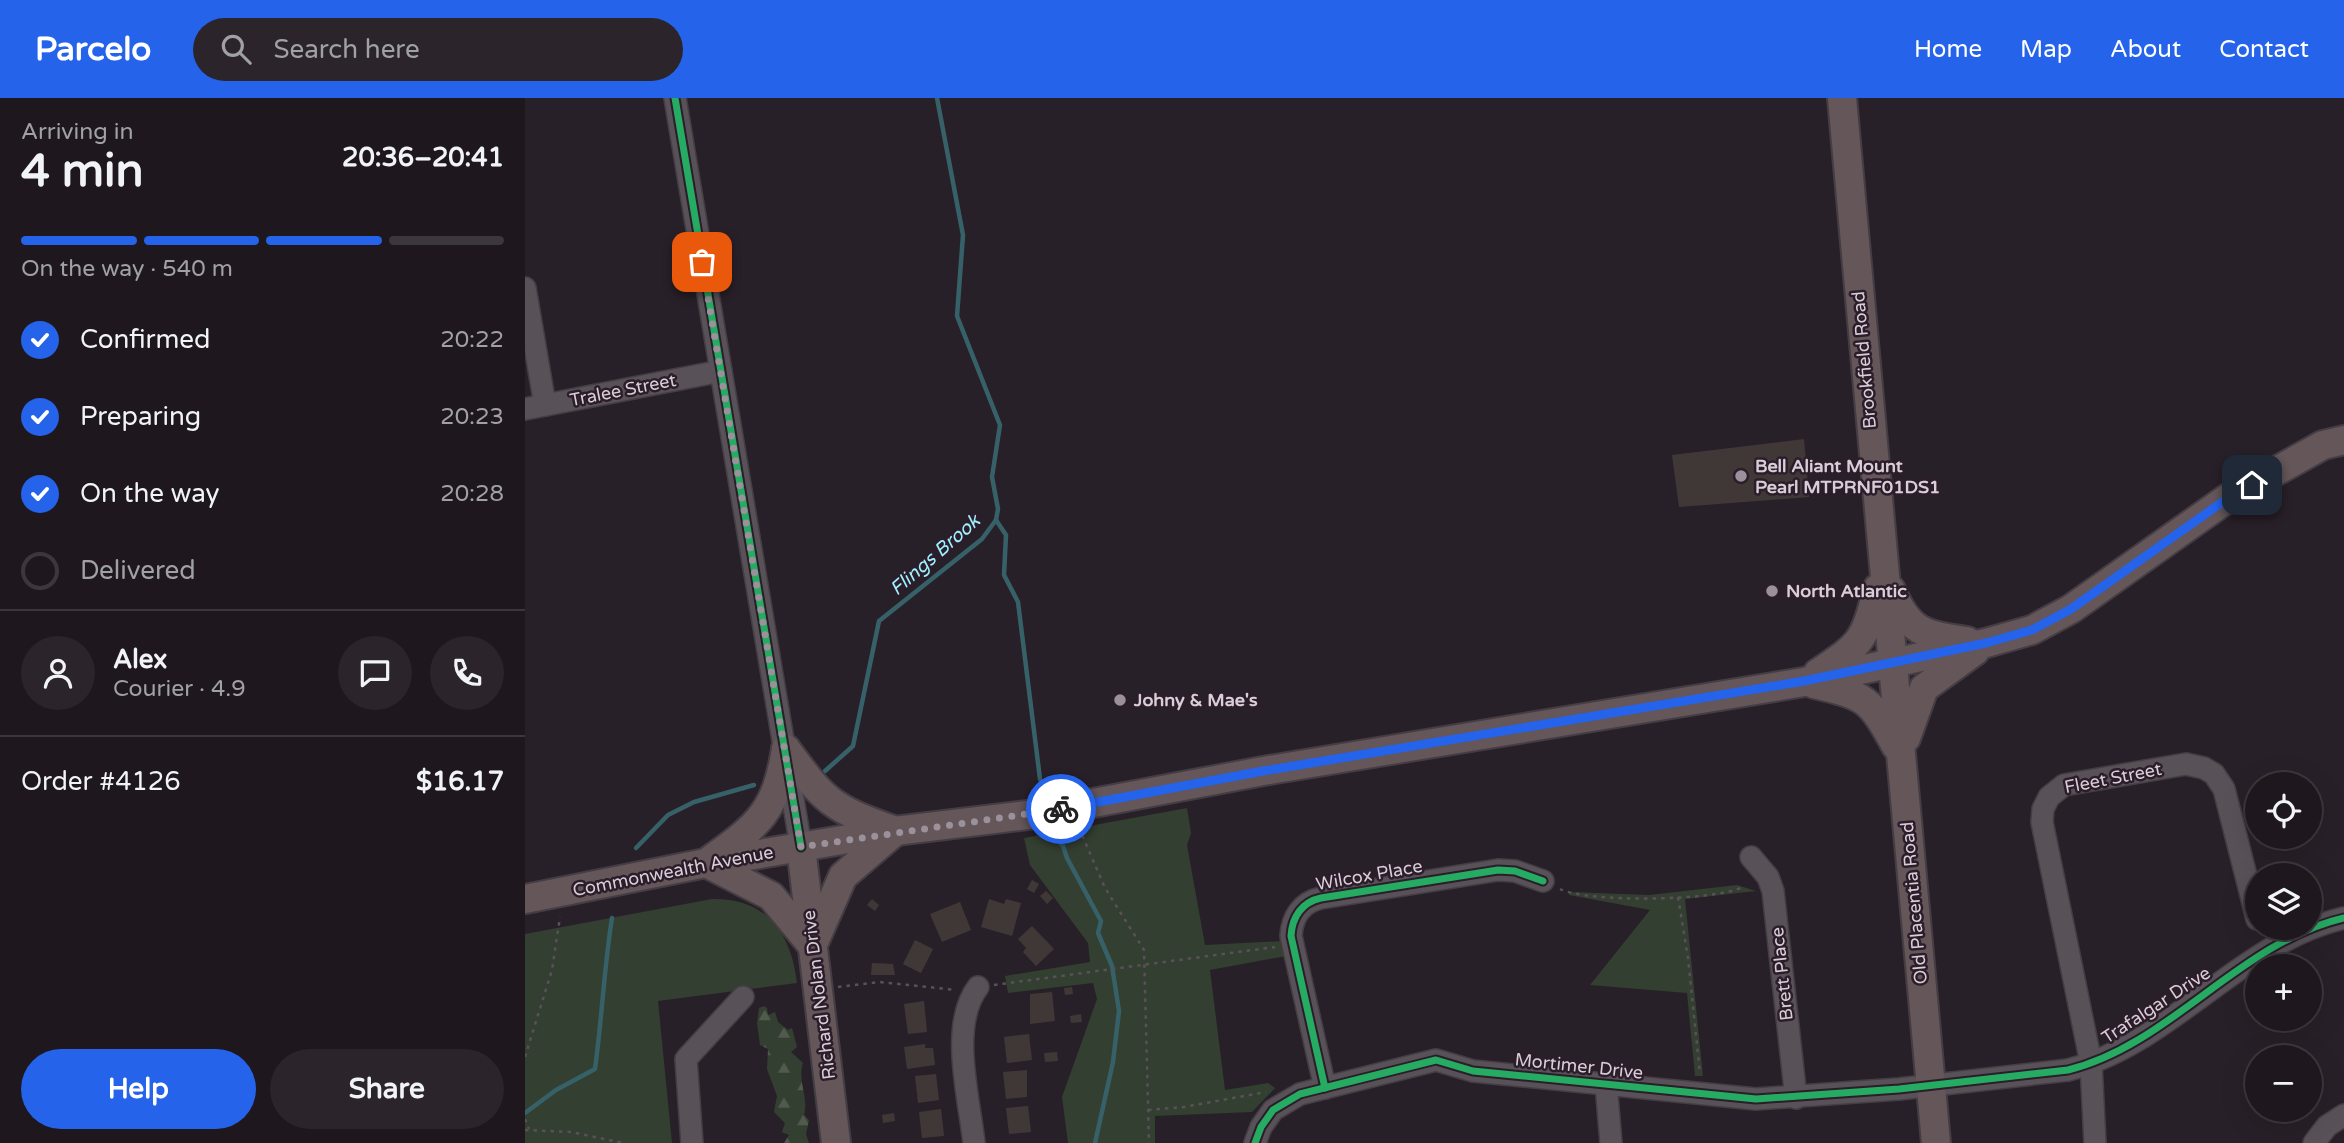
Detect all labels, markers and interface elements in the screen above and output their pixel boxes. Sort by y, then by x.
search box [193,18,683,81]
text: Parcelo [35,30,151,69]
icon: search [217,30,255,68]
text: Search here [273,34,420,65]
text: Home [1914,35,1982,64]
text: Map [2020,35,2072,64]
text: About [2110,35,2181,64]
text: Contact [2219,35,2309,64]
text: Arriving in [21,118,134,146]
text: 20:36–20:41 [342,142,504,173]
text: 4 min [21,144,144,199]
pin [672,232,732,292]
icon: bag [683,243,721,281]
text: On the way · 540 m [21,255,233,283]
street label: Brookfield Road [1847,290,1881,430]
icon: check [21,321,59,359]
text: Confirmed [80,324,210,355]
text: 20:22 [440,326,504,354]
street label: Tralee Street [568,369,678,411]
icon: check [21,398,59,436]
text: Preparing [80,401,201,432]
text: 20:23 [440,403,504,431]
place label: Bell Aliant Mount Pearl MTPRNF01DS1 [1755,455,1940,498]
pin [2222,455,2282,515]
icon: home [2233,466,2271,504]
marker: Bell Aliant Mount Pearl MTPRNF01DS1 [1733,468,1749,484]
icon: check [21,475,59,513]
text: On the way [80,478,220,509]
text: 20:28 [440,480,504,508]
water label: Flings Brook [886,509,986,600]
text: Delivered [80,555,196,586]
place label: North Atlantic [1786,580,1907,602]
marker: North Atlantic [1764,583,1780,599]
button: person [21,636,95,710]
button: chat [338,636,412,710]
button: phone [430,636,504,710]
text: Alex [113,644,167,675]
text: Courier · 4.9 [113,675,246,703]
place label: Johny & Mae's [1133,689,1258,711]
marker: Johny & Mae's [1112,692,1128,708]
street label: Fleet Street [2062,758,2164,798]
text: Order #4126 [21,766,181,797]
text: $16.17 [416,766,504,797]
map controls [2245,772,2322,1122]
button: locate [2245,772,2322,849]
courier [1026,774,1096,844]
icon: bike [1042,790,1080,828]
street label: Old Placentia Road [1896,821,1932,985]
street label: Commonwealth Avenue [571,841,775,901]
street label: Wilcox Place [1314,855,1424,895]
button: layers [2245,863,2322,940]
street label: Richard Nolan Drive [798,909,840,1081]
street label: Brett Place [1766,926,1798,1022]
button: + [2245,954,2322,1031]
street label: Trafalgar Drive [2097,962,2215,1048]
button: − [2245,1045,2322,1122]
street label: Mortimer Drive [1514,1048,1644,1084]
button: Help [21,1049,256,1129]
button: Share [270,1049,504,1129]

